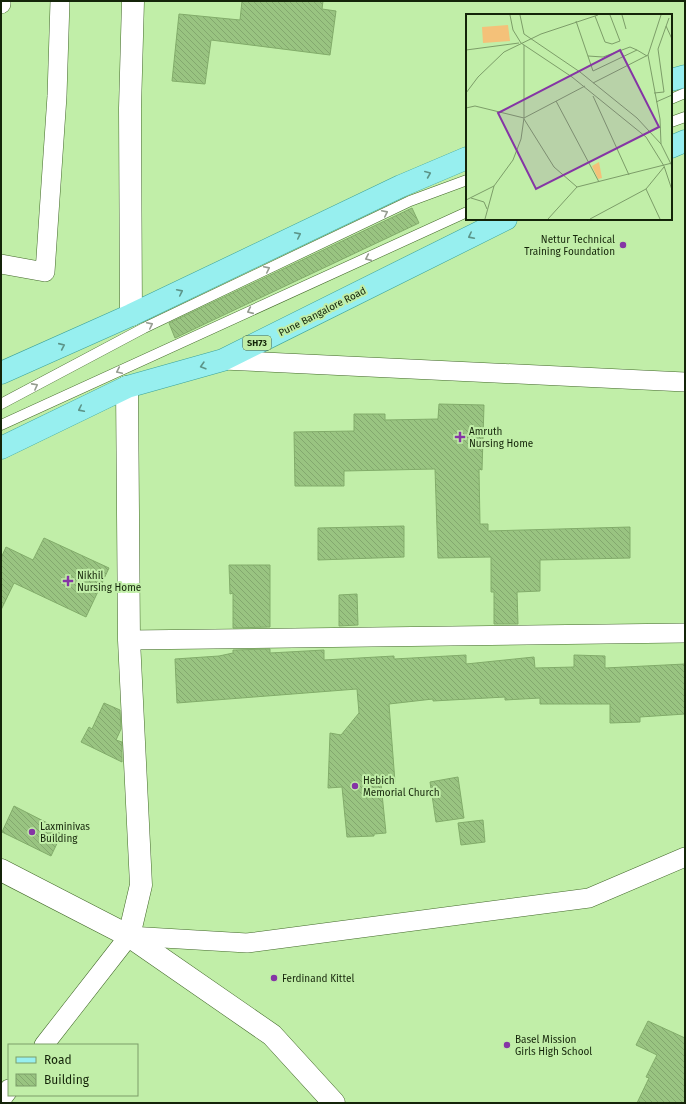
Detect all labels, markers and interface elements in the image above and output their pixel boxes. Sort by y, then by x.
inset map [466,14,672,220]
one-way arrow [424,171,431,179]
one-way arrow [380,210,388,218]
one-way arrow [293,232,301,240]
one-way arrow [467,232,475,239]
place label: Nettur Technical Training Foundation [524,234,615,258]
marker: Nettur Technical Training Foundation [618,240,628,250]
one-way arrow [365,253,373,261]
one-way arrow [263,266,271,274]
street label: Pune Bangalore Road [277,285,368,339]
one-way arrow [176,289,184,297]
one-way arrow [246,306,254,314]
one-way arrow [146,322,153,330]
road number: SH73 [243,336,271,350]
one-way arrow [59,342,66,350]
one-way arrow [199,361,206,369]
one-way arrow [115,366,123,374]
one-way arrow [31,383,39,391]
one-way arrow [77,404,85,412]
place label: Amruth Nursing Home [469,426,533,450]
marker: Amruth Nursing Home [454,431,466,443]
place label: Nikhil Nursing Home [77,570,141,594]
marker: Nikhil Nursing Home [62,575,74,587]
place label: Hebich Memorial Church [363,775,440,799]
marker: Hebich Memorial Church [350,781,360,791]
place label: Laxminivas Building [40,821,90,845]
marker: Laxminivas Building [27,827,37,837]
marker: Ferdinand Kittel [269,973,279,983]
place label: Ferdinand Kittel [282,973,354,985]
place label: Basel Mission Girls High School [515,1034,592,1058]
marker: Basel Mission Girls High School [502,1040,512,1050]
legend [8,1044,138,1096]
text: Road [44,1053,72,1067]
text: Building [44,1073,90,1087]

